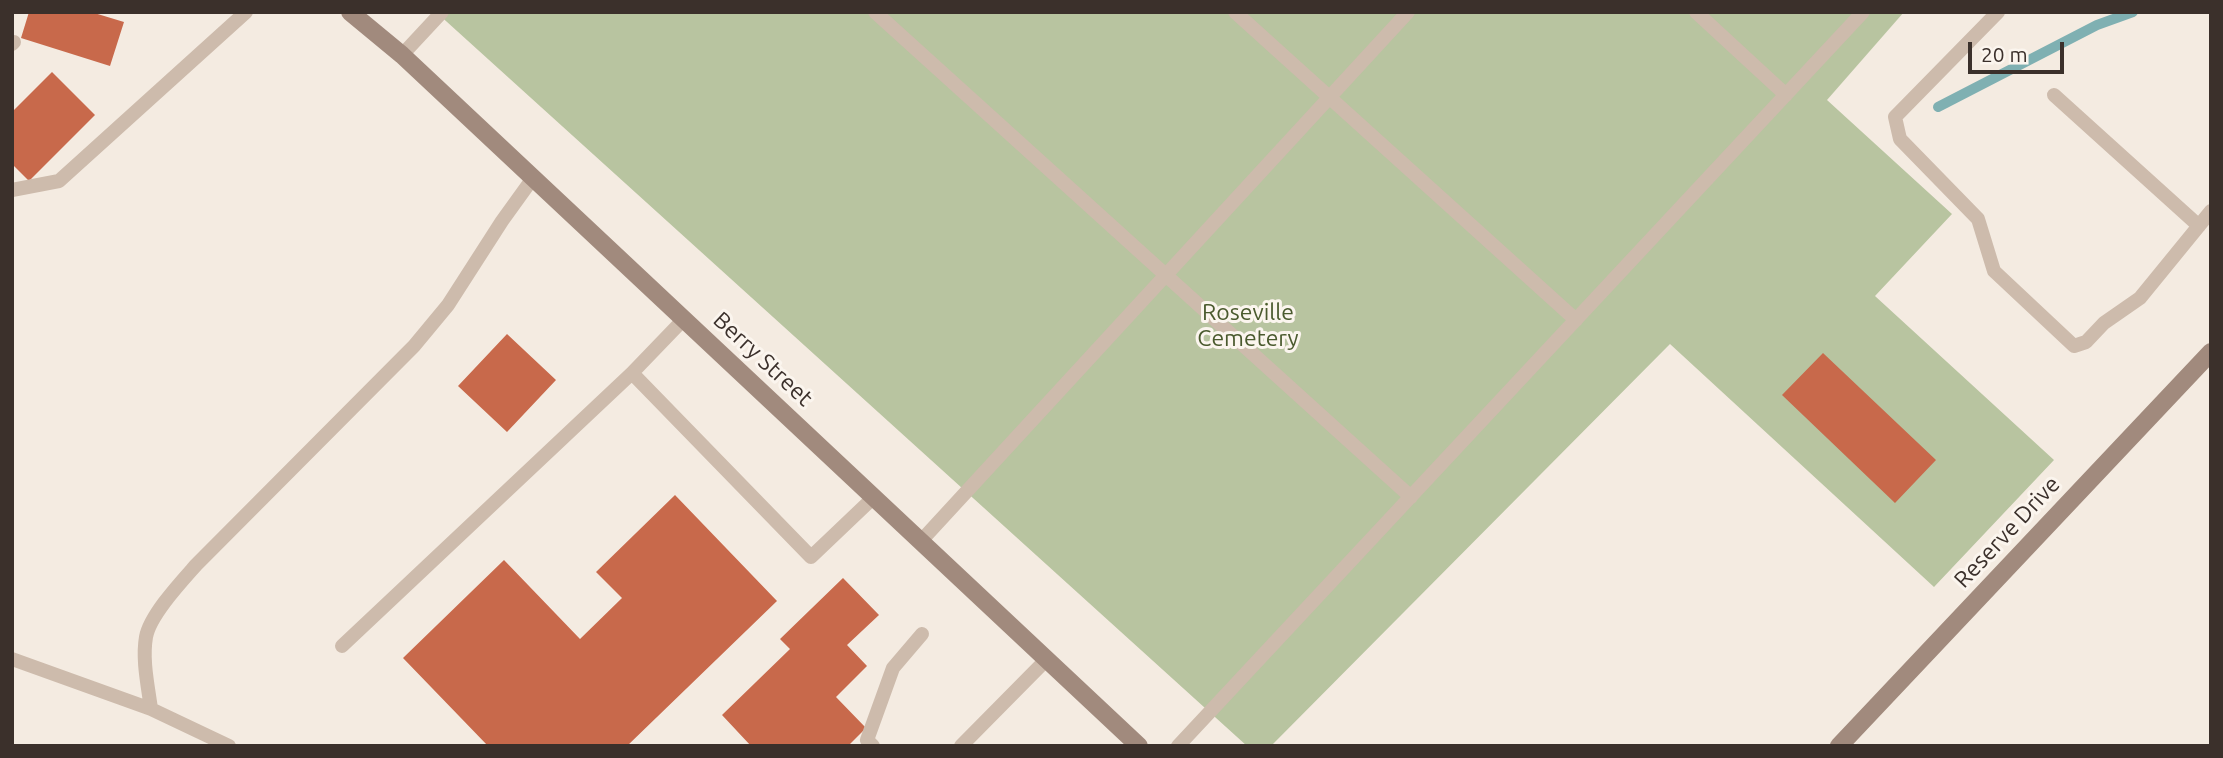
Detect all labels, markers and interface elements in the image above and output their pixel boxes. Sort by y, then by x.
scale bar [1971,28,2067,72]
text: 20 m [1981,42,2028,66]
park label: Roseville Cemetery [1197,298,1299,352]
street label: Berry Street [708,306,818,412]
street label: Reserve Drive [1948,471,2066,593]

